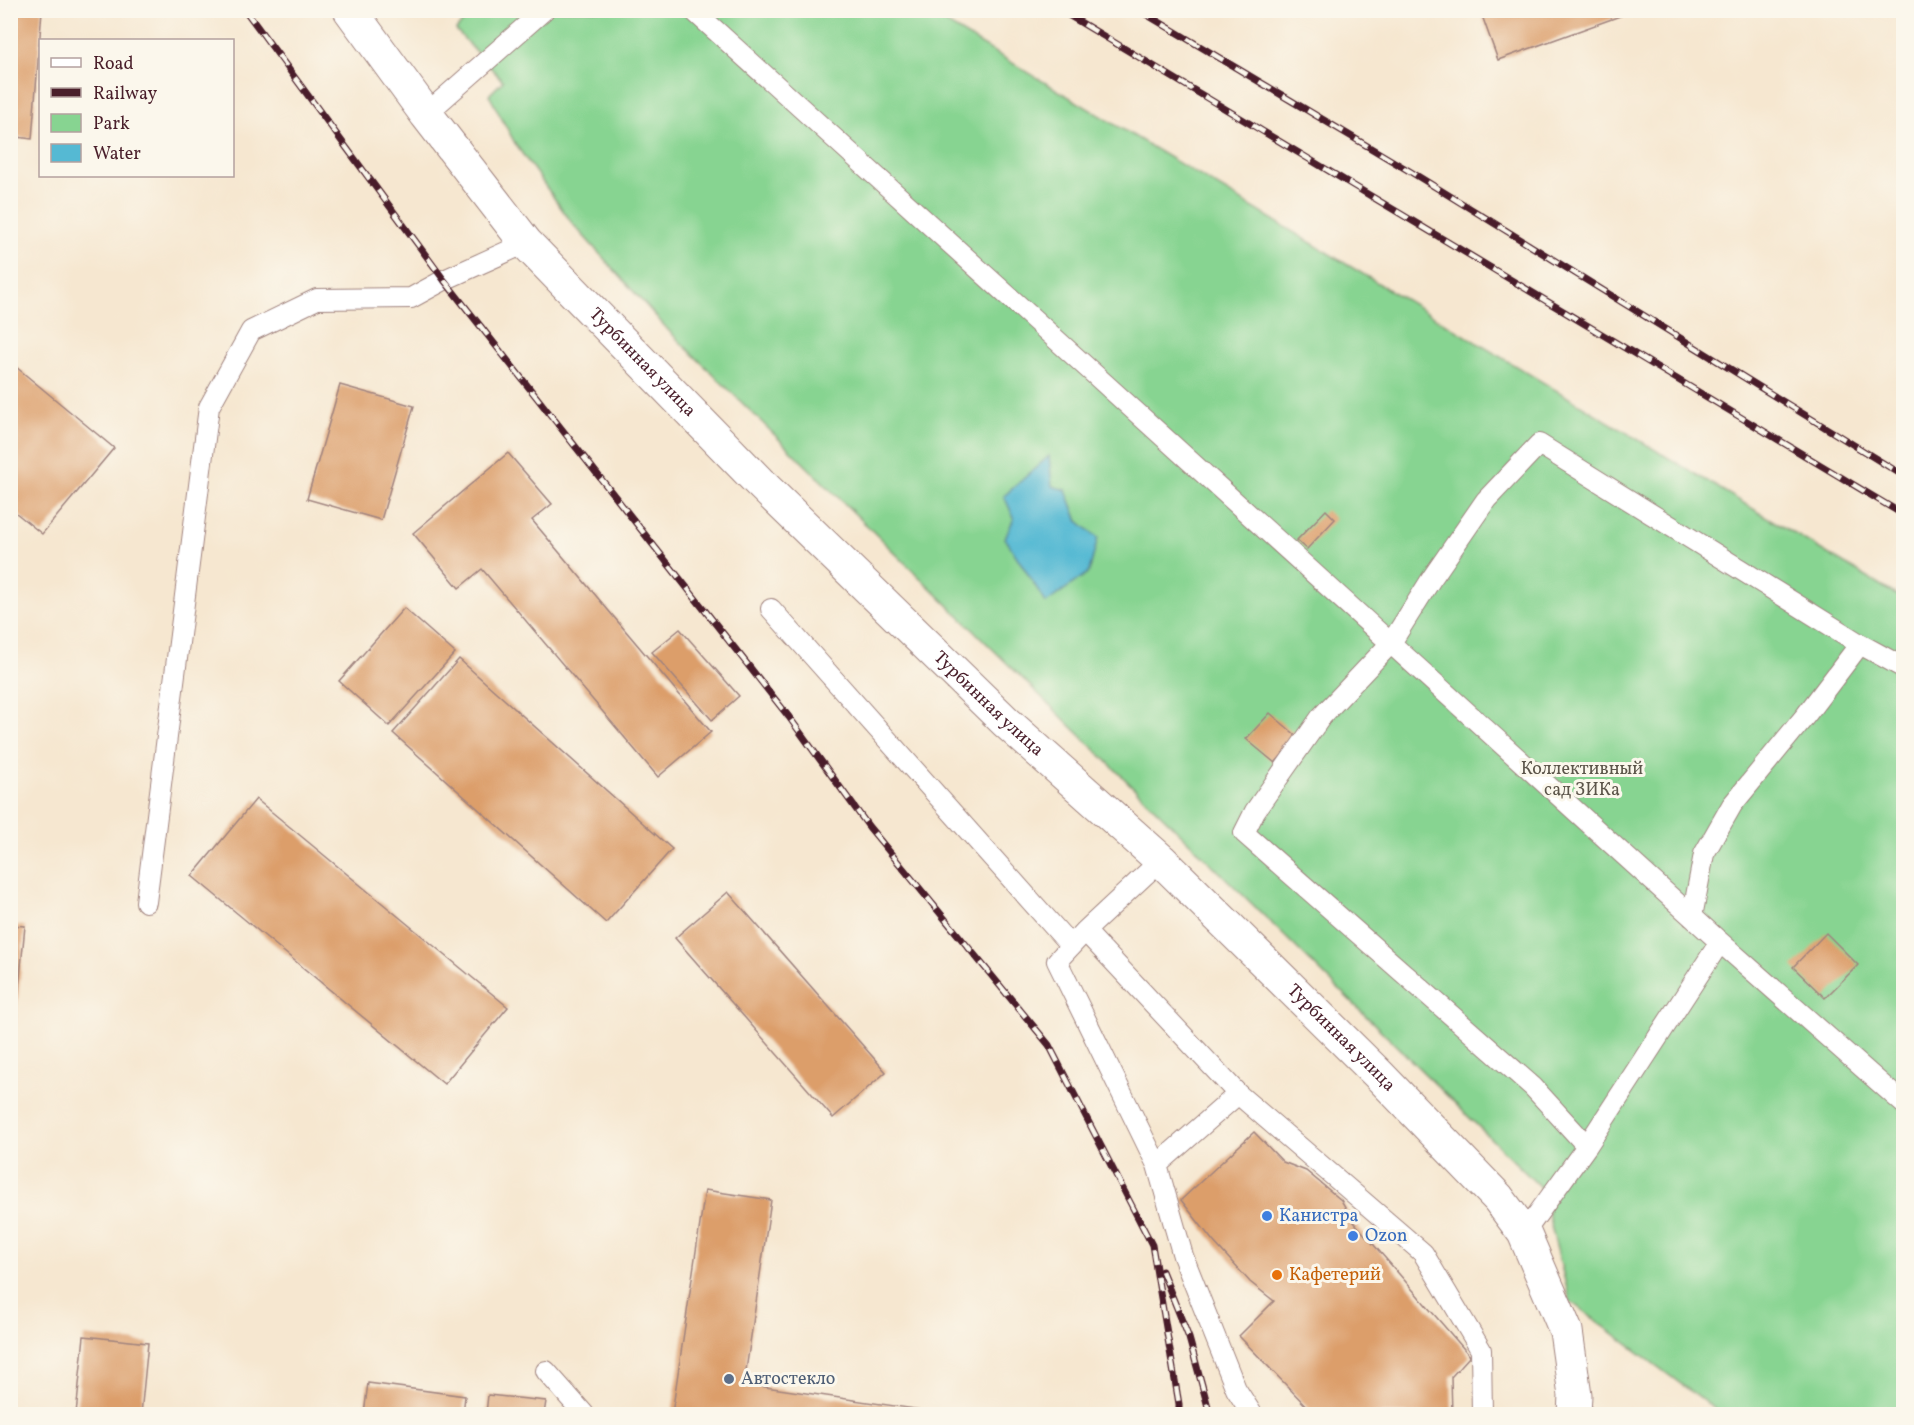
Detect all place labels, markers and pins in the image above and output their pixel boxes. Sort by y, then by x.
place label: Канистра [1279,1204,1359,1229]
marker: Канистра [1260,1209,1274,1223]
place label: Ozon [1365,1224,1408,1249]
marker: Ozon [1346,1229,1360,1243]
place label: Кафетерий [1289,1263,1381,1288]
marker: Кафетерий [1270,1268,1284,1282]
place label: Автостекло [741,1367,835,1392]
marker: Автостекло [722,1372,736,1386]

